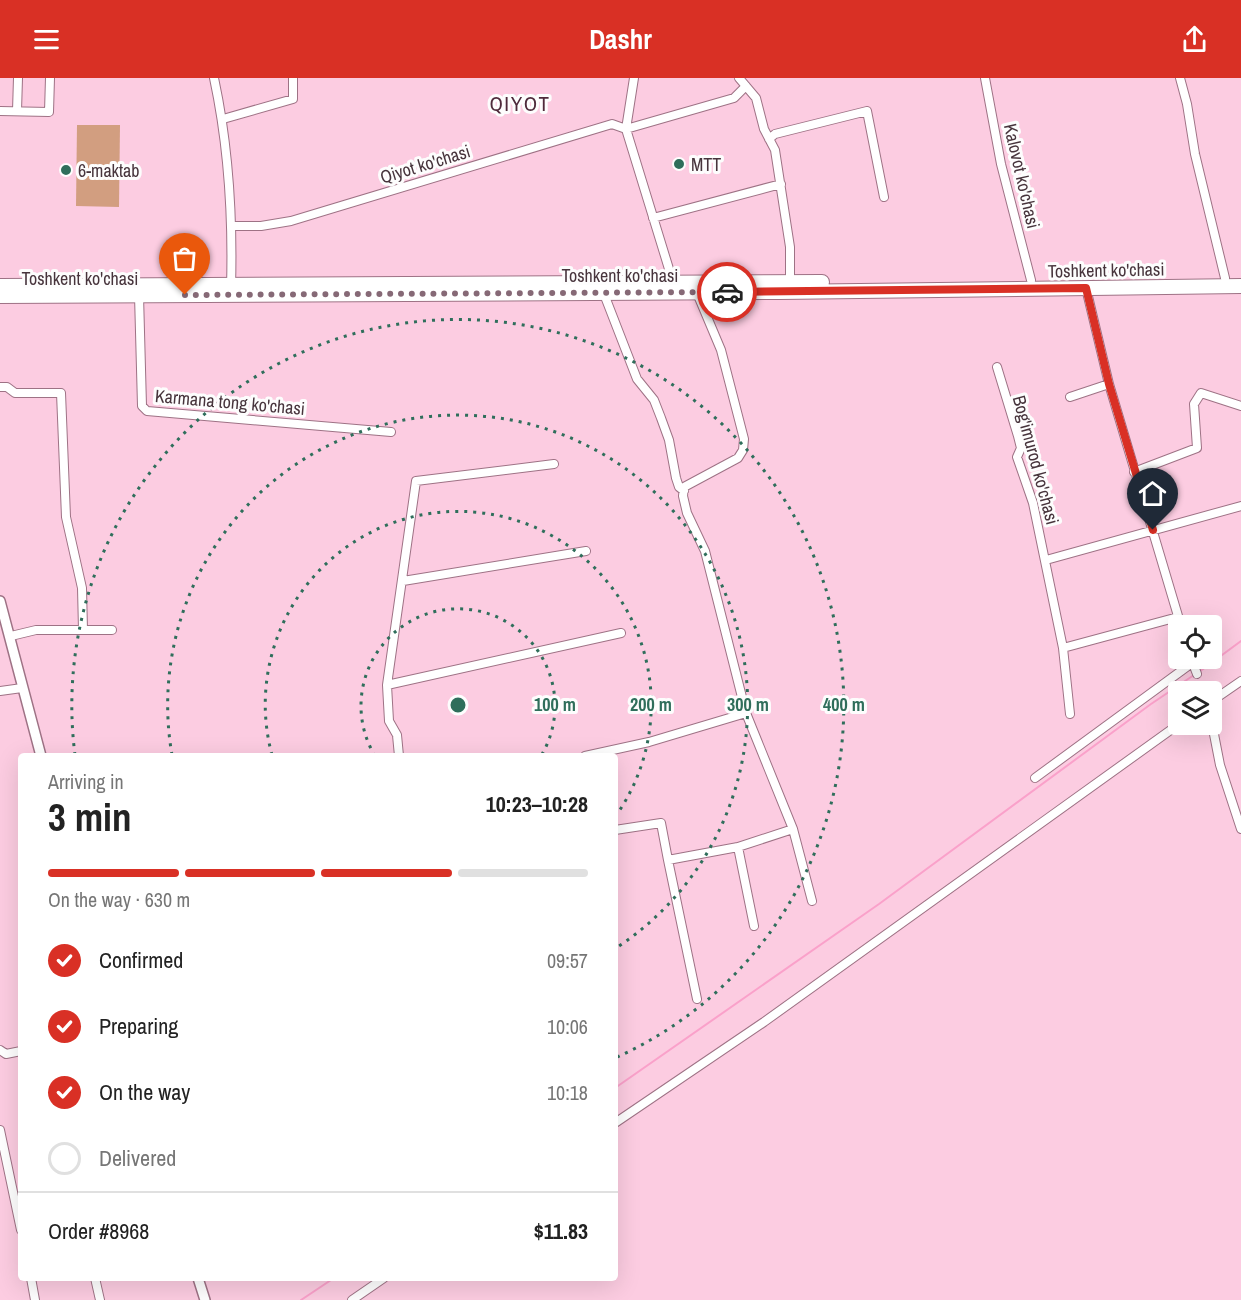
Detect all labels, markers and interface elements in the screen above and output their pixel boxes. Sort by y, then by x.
text: Dashr [589,21,652,57]
icon: menu [30,23,63,56]
icon: share [1178,23,1211,56]
district label: QIYOT [489,89,551,118]
street label: Kalovot ko'chasi [998,121,1046,231]
street label: Qiyot ko'chasi [377,138,473,190]
place label: MTT [691,152,721,177]
marker: MTT [672,157,686,171]
place label: 6-maktab [78,158,140,183]
marker: 6-maktab [59,163,73,177]
pin [159,233,210,295]
icon: bag [168,242,201,275]
street label: Toshkent ko'chasi [1047,256,1165,284]
courier [697,262,757,322]
street label: Toshkent ko'chasi [562,263,678,288]
street label: Toshkent ko'chasi [22,266,138,291]
icon: car [711,276,744,309]
street label: Karmana tong ko'chasi [154,383,306,421]
street label: Bog'imurod ko'chasi [1007,393,1065,527]
pin [1127,468,1178,530]
icon: home [1136,477,1169,510]
map controls [1168,615,1222,735]
button: locate [1168,615,1222,669]
button: layers [1168,681,1222,735]
text: 100 m [534,692,576,717]
text: 200 m [630,692,672,717]
text: 300 m [727,692,769,717]
text: 400 m [823,692,865,717]
centre of rings [448,695,468,715]
text: Arriving in [48,768,124,795]
text: 10:23–10:28 [486,789,588,819]
text: 3 min [48,791,132,843]
text: On the way · 630 m [48,886,190,913]
icon: check [48,944,81,977]
text: Confirmed [99,945,183,975]
text: 09:57 [547,947,588,974]
icon: check [48,1010,81,1043]
text: Preparing [99,1011,178,1041]
text: 10:06 [547,1013,588,1040]
icon: check [48,1076,81,1109]
text: On the way [99,1077,190,1107]
text: 10:18 [547,1079,588,1106]
text: Delivered [99,1143,176,1173]
text: Order #8968 [48,1216,149,1246]
text: $11.83 [534,1216,588,1246]

